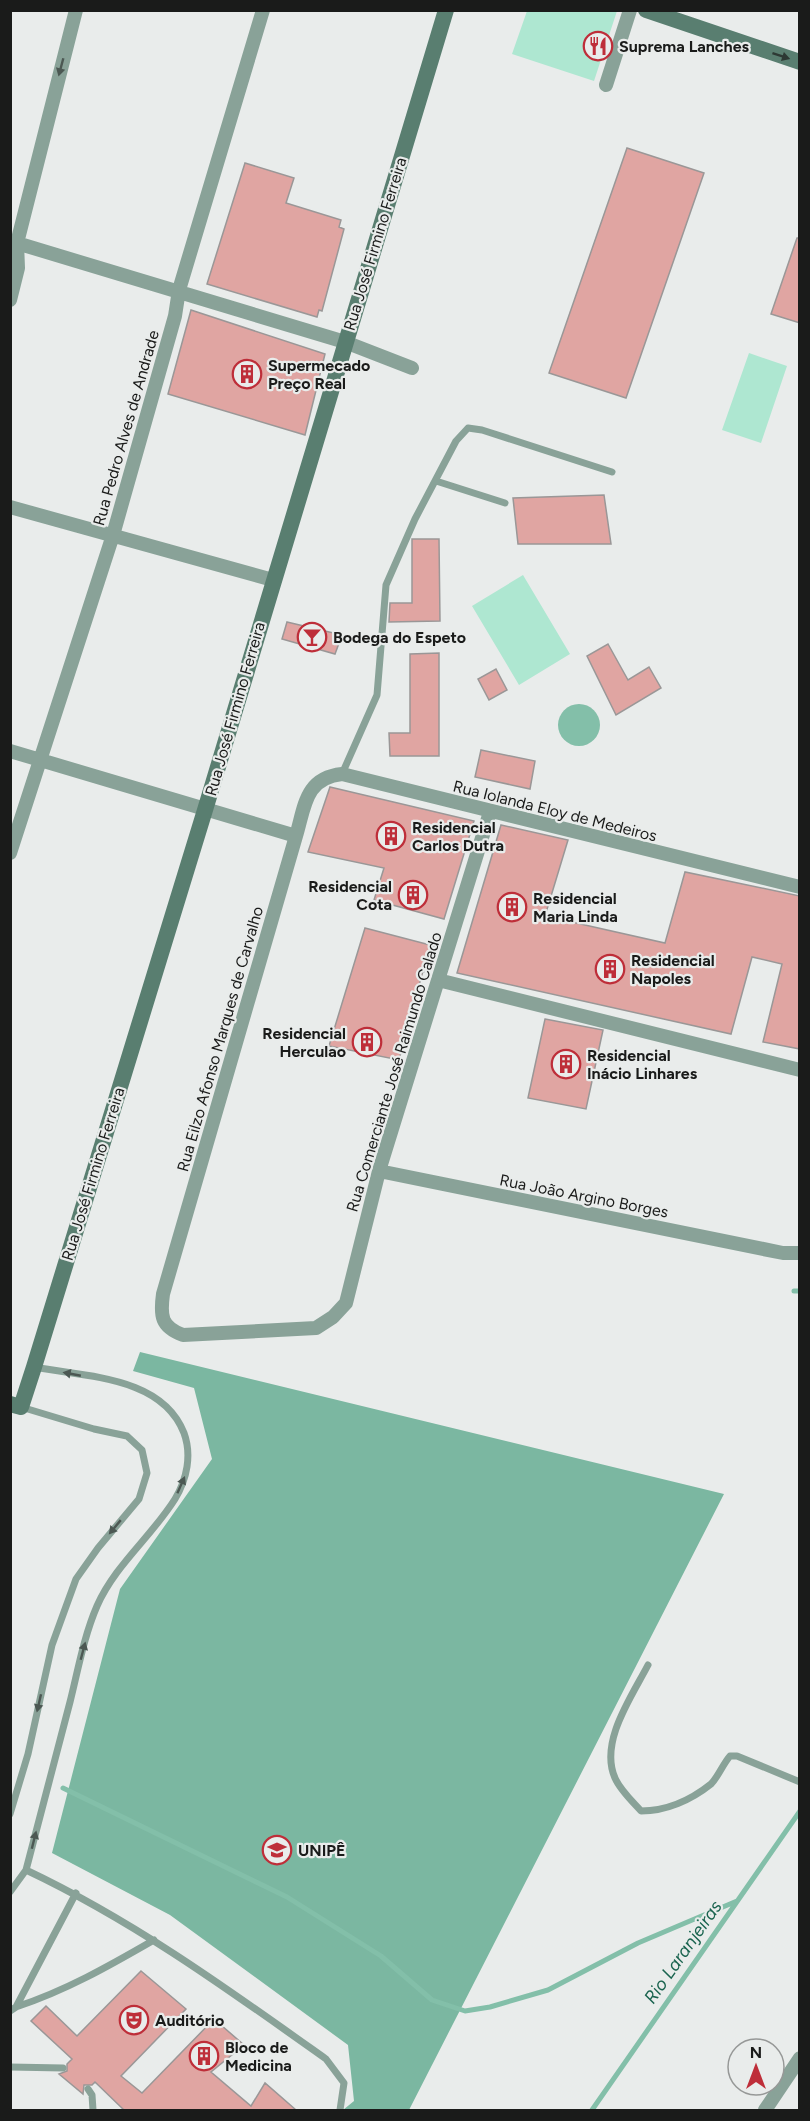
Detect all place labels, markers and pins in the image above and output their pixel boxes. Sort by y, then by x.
restaurant icon: Suprema Lanches [582,30,614,62]
place label: Suprema Lanches [619,37,750,56]
place label: Supermecado Preço Real [268,356,370,393]
building icon: Supermecado Preço Real [231,358,263,390]
bar icon: Bodega do Espeto [296,621,328,653]
place label: Bodega do Espeto [333,628,466,647]
place label: Residencial Carlos Dutra [412,818,504,855]
building icon: Residencial Carlos Dutra [375,820,407,852]
place label: Residencial Cota [308,877,392,914]
building icon: Residencial Cota [397,879,429,911]
place label: Residencial Maria Linda [533,889,618,926]
building icon: Residencial Maria Linda [496,891,528,923]
place label: Residencial Napoles [631,951,715,988]
building icon: Residencial Napoles [594,953,626,985]
place label: Residencial Herculao [262,1024,346,1061]
building icon: Residencial Herculao [351,1026,383,1058]
place label: Residencial Inácio Linhares [587,1046,698,1083]
building icon: Residencial Inácio Linhares [550,1048,582,1080]
school or university icon: UNIPÊ [261,1834,293,1866]
place label: UNIPÊ [298,1841,345,1860]
theatre icon: Auditório [118,2004,150,2036]
place label: Auditório [155,2011,224,2030]
place label: Bloco de Medicina [225,2038,292,2075]
building icon: Bloco de Medicina [188,2040,220,2072]

